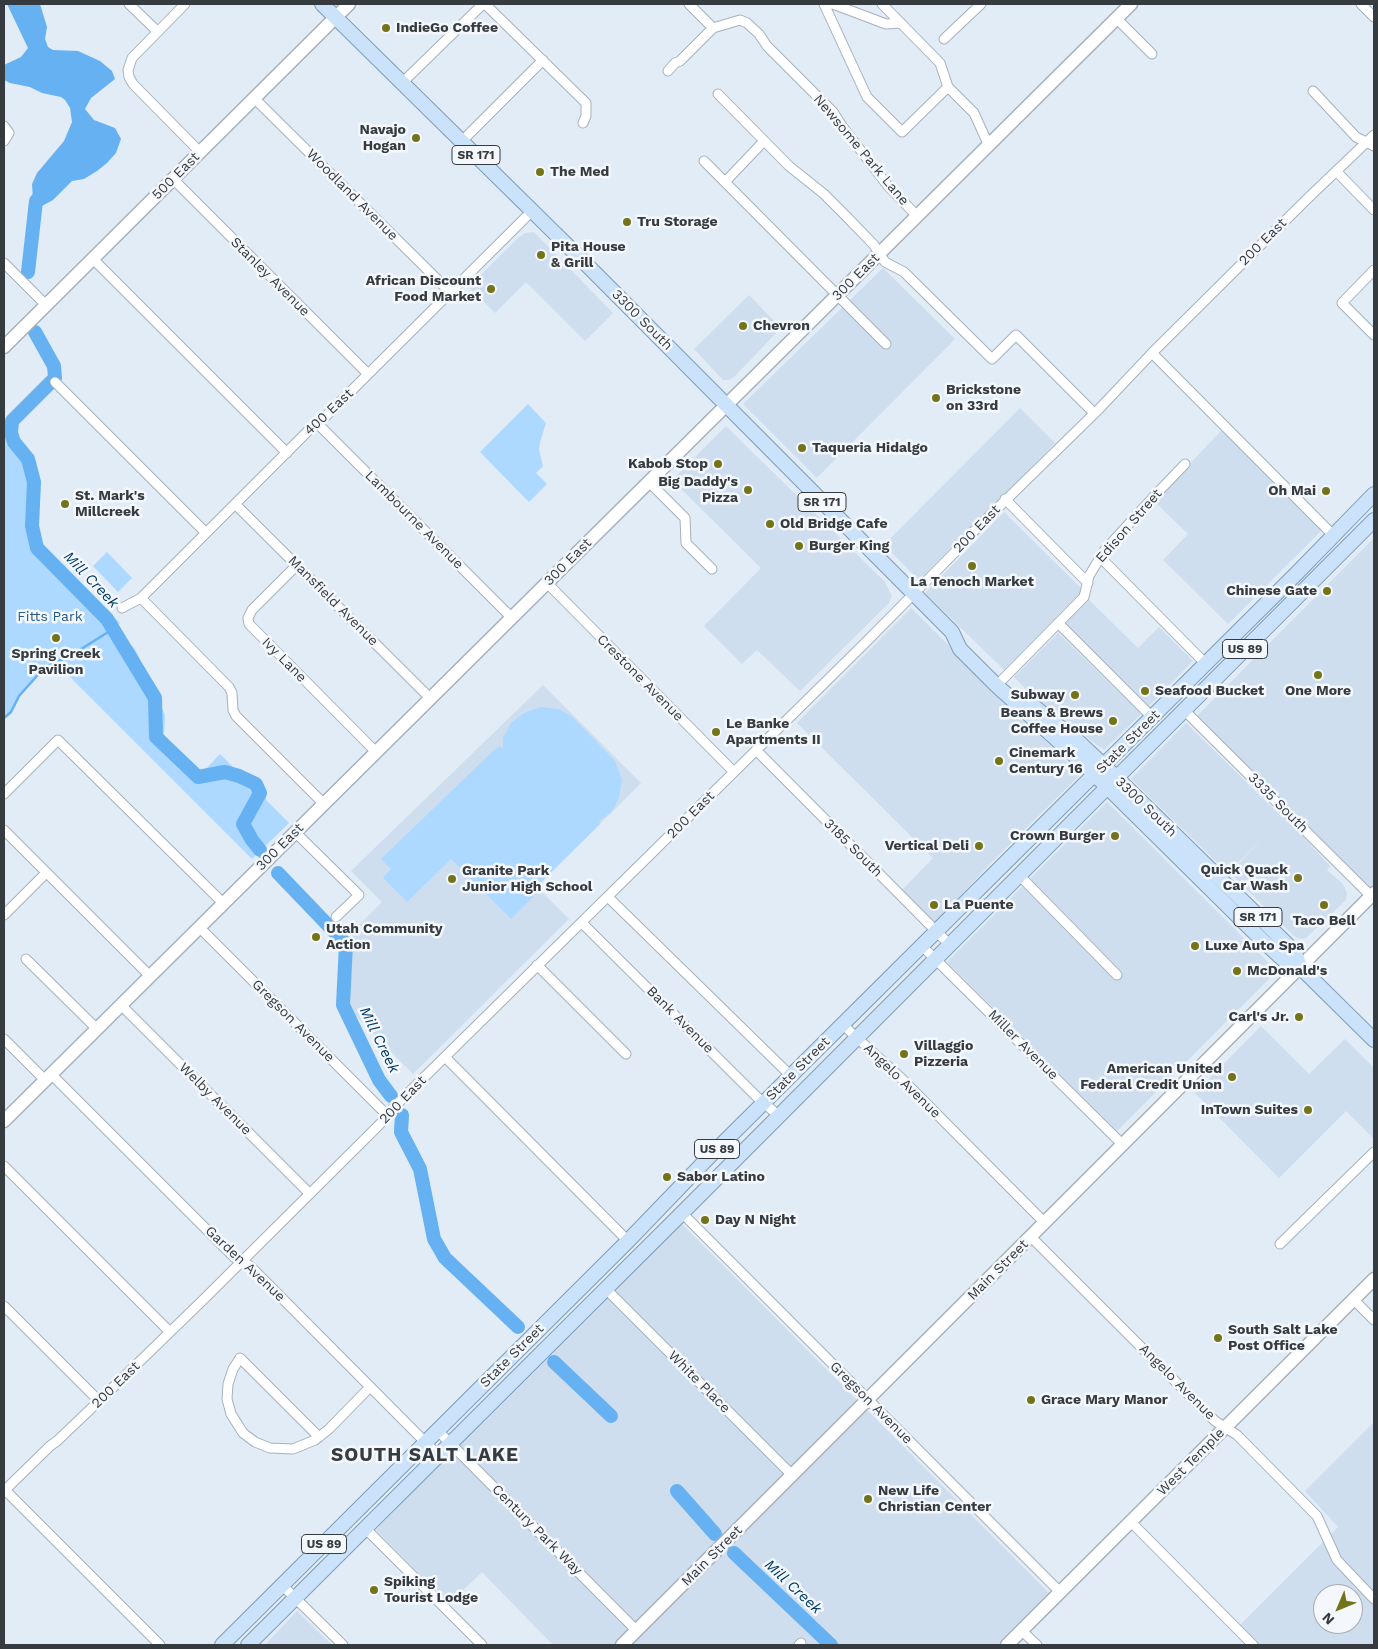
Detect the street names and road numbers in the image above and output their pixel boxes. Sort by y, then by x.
street label: Newsome Park Lane [810,91,912,209]
street label: Woodland Avenue [303,146,401,244]
road number: SR 171 [452,146,500,164]
street label: 500 East [149,149,203,203]
street label: 200 East [1236,215,1290,269]
street label: Stanley Avenue [227,234,313,320]
street label: 300 East [829,250,883,304]
street label: 3300 South [608,286,676,354]
street label: 400 East [301,385,357,439]
street label: Lambourne Avenue [361,467,467,573]
street label: Edison Street [1092,486,1166,566]
road number: SR 171 [798,492,846,512]
street label: 200 East [950,501,1004,557]
street label: 300 East [541,535,595,589]
street label: Mansfield Avenue [284,552,382,650]
street label: Crestone Avenue [593,631,687,725]
street label: Ivy Lane [258,634,310,686]
road number: US 89 [1222,640,1268,659]
street label: State Street [1093,707,1163,777]
street label: 3335 South [1245,770,1311,836]
street label: 3300 South [1112,773,1180,841]
street label: 200 East [664,788,718,842]
street label: 3185 South [820,815,886,881]
street label: 300 East [253,820,307,874]
road number: SR 171 [1234,908,1282,926]
street label: Gregson Avenue [248,976,338,1066]
street label: Bank Avenue [643,983,717,1057]
street label: Miller Avenue [984,1006,1062,1084]
street label: State Street [763,1034,833,1104]
street label: Angelo Avenue [860,1040,944,1122]
street label: Welby Avenue [175,1059,255,1139]
street label: 200 East [376,1072,430,1128]
road number: US 89 [694,1140,740,1158]
street label: Garden Avenue [201,1223,289,1305]
street label: Main Street [964,1236,1032,1304]
street label: State Street [477,1321,547,1391]
street label: Angelo Avenue [1136,1341,1218,1423]
street label: White Place [664,1347,734,1417]
street label: 200 East [88,1358,144,1412]
street label: Gregson Avenue [826,1358,916,1448]
street label: West Temple [1154,1425,1228,1499]
street label: Century Park Way [488,1481,586,1579]
street label: Main Street [678,1522,746,1590]
road number: US 89 [302,1535,346,1554]

